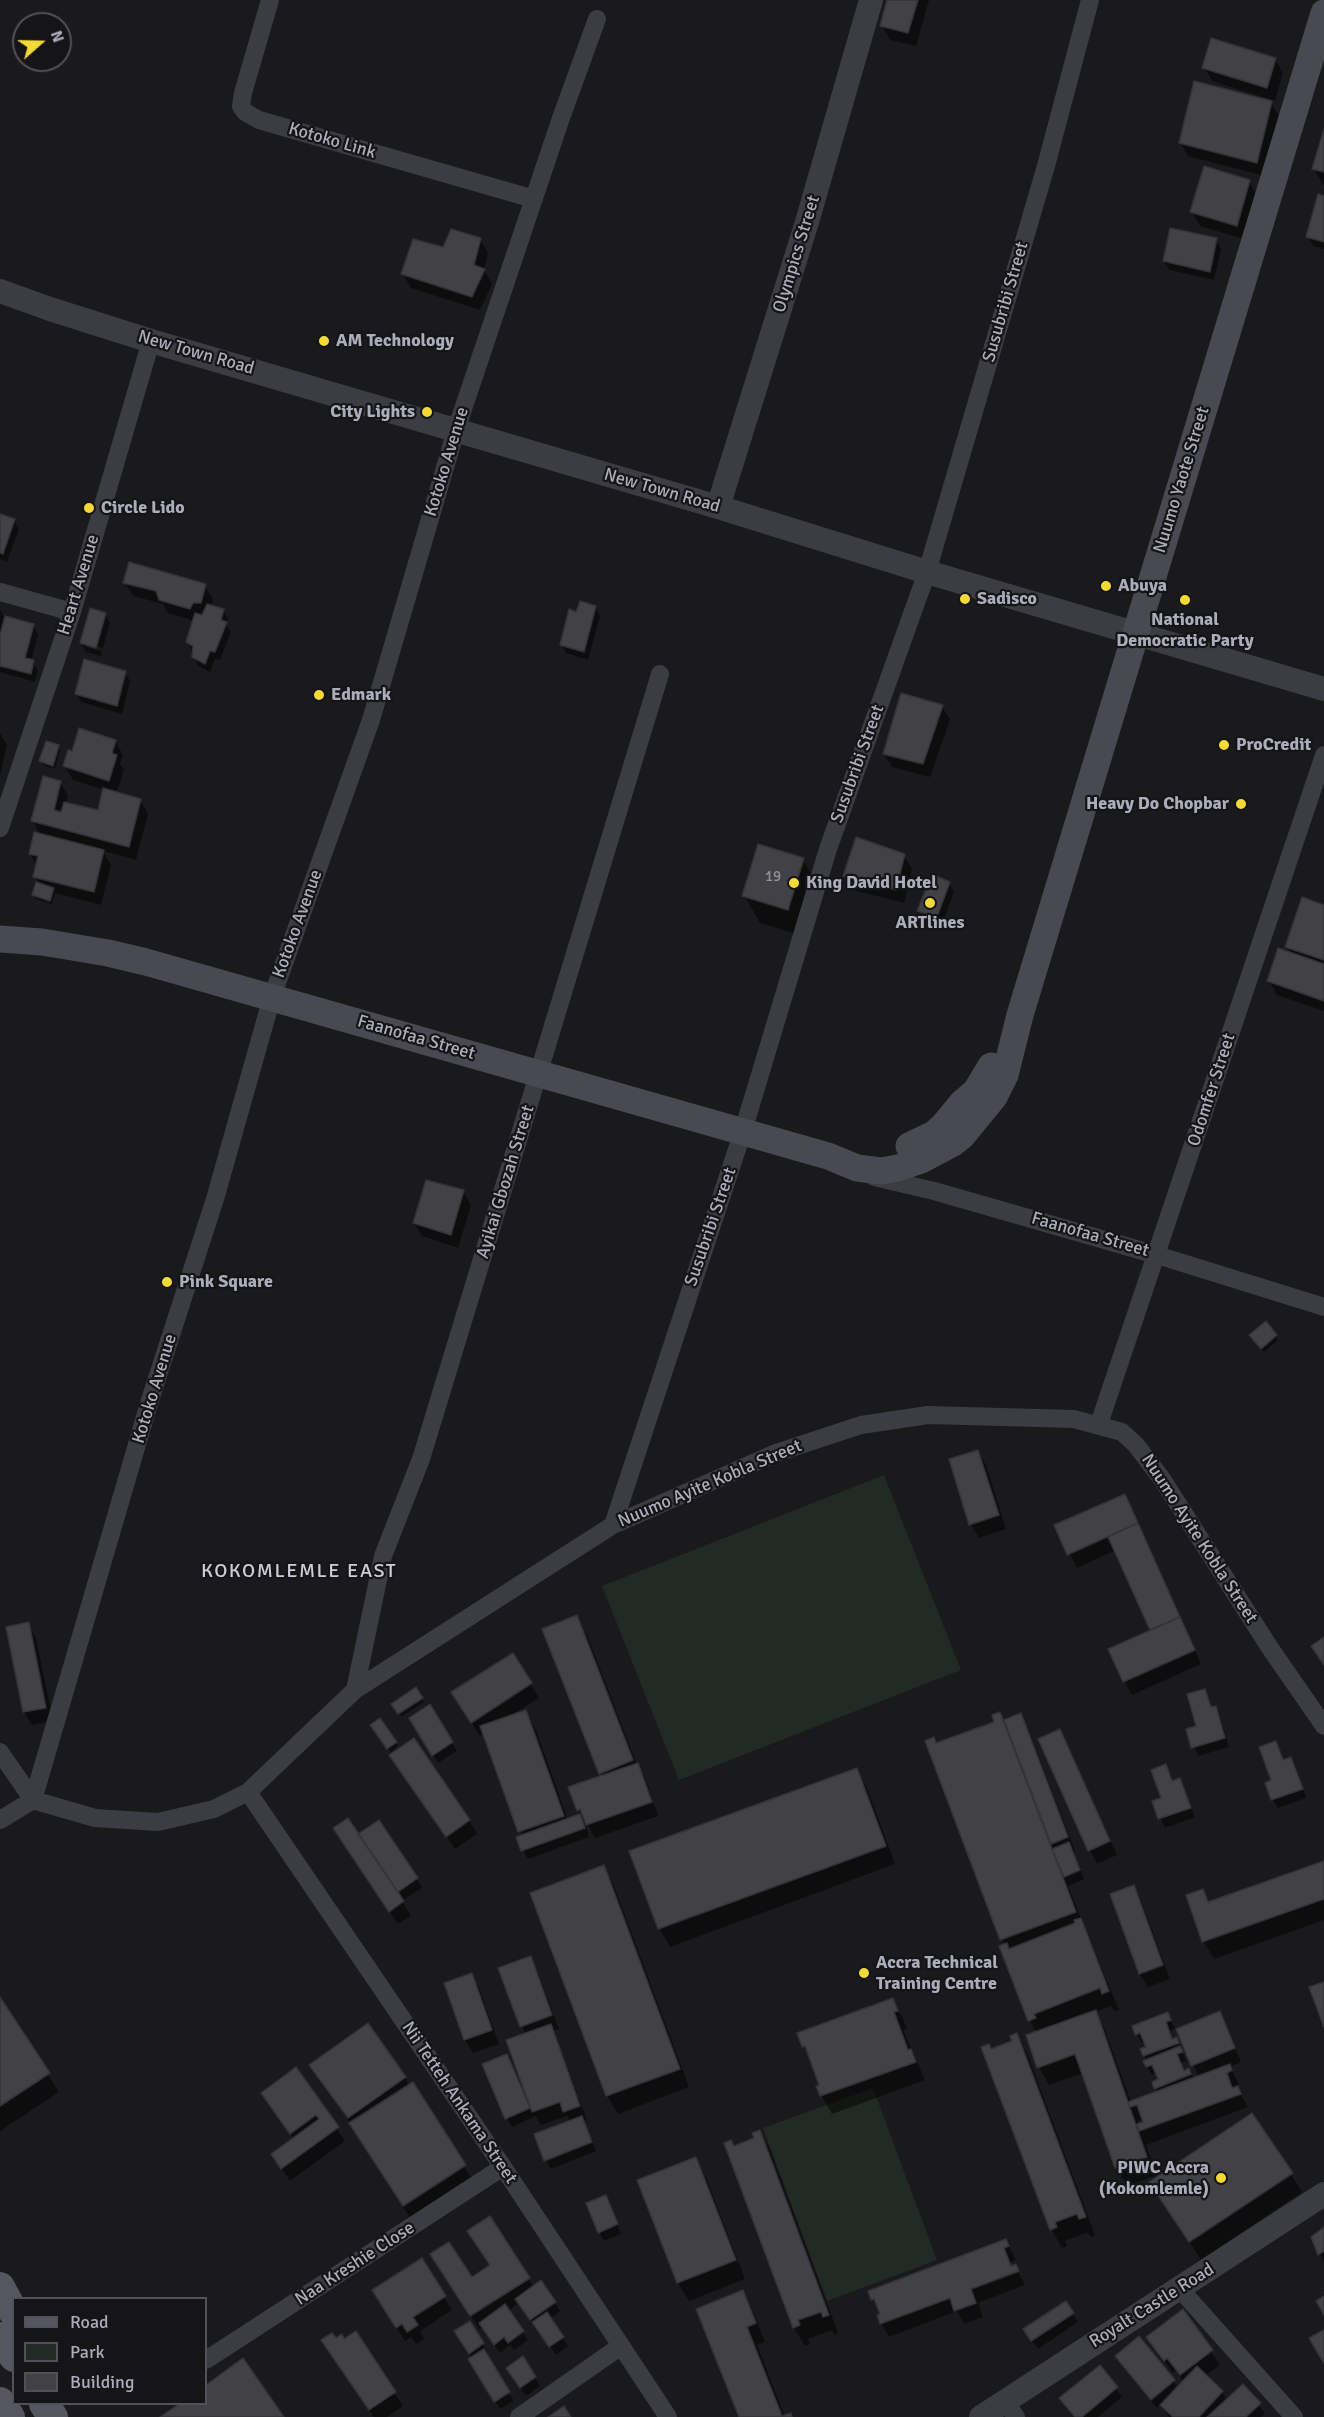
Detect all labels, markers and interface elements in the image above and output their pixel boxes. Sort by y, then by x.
north arrow [12,12,72,72]
text: N [46,28,68,45]
street label: Kotoko Link [286,118,378,164]
street label: Olympics Street [769,193,825,315]
street label: Susubribi Street [979,239,1033,365]
street label: New Town Road [135,326,257,380]
place label: AM Technology [336,330,454,352]
marker: AM Technology [317,334,331,348]
place label: City Lights [330,401,415,423]
street label: Nuumo Yaote Street [1149,404,1215,556]
street label: Kotoko Avenue [420,405,474,519]
marker: City Lights [420,405,434,419]
street label: New Town Road [601,464,723,518]
place label: Circle Lido [101,497,185,519]
marker: Circle Lido [82,501,96,515]
street label: Heart Avenue [53,532,105,638]
place label: Abuya [1118,575,1167,597]
marker: Abuya [1099,579,1113,593]
place label: Sadisco [977,588,1037,610]
marker: Sadisco [958,592,972,606]
marker: National Democratic Party [1178,593,1192,607]
place label: National Democratic Party [1116,609,1254,652]
place label: Edmark [331,684,391,706]
marker: Edmark [312,688,326,702]
street label: Susubribi Street [827,702,889,826]
place label: ProCredit [1236,734,1311,756]
marker: ProCredit [1217,738,1231,752]
place label: Heavy Do Chopbar [1086,793,1229,815]
marker: Heavy Do Chopbar [1234,797,1248,811]
street label: Kotoko Avenue [268,867,328,981]
house number: 19 [765,868,781,886]
place label: King David Hotel [806,872,937,894]
marker: King David Hotel [787,876,801,890]
marker: ARTlines [923,896,937,910]
place label: ARTlines [895,912,965,934]
street label: Faanofaa Street [355,1011,477,1065]
street label: Odomfer Street [1184,1031,1240,1149]
street label: Ayikai Gbozah Street [472,1103,540,1261]
street label: Susubribi Street [681,1165,741,1289]
street label: Faanofaa Street [1029,1208,1151,1262]
place label: Pink Square [179,1271,273,1293]
marker: Pink Square [160,1275,174,1289]
street label: Kotoko Avenue [128,1332,182,1446]
street label: Nuumo Ayite Kobla Street [615,1435,805,1533]
street label: Nuumo Ayite Kobla Street [1136,1450,1262,1628]
district label: KOKOMLEMLE EAST [201,1560,397,1584]
place label: Accra Technical Training Centre [876,1952,998,1994]
marker: Accra Technical Training Centre [857,1966,871,1980]
street label: Nii Tetteh Ankama Street [397,2018,521,2188]
place label: PIWC Accra (Kokomlemle) [1099,2157,1209,2200]
marker: PIWC Accra (Kokomlemle) [1214,2171,1228,2185]
street label: Naa Kreshie Close [291,2217,419,2311]
street label: Royalt Castle Road [1086,2259,1218,2353]
legend [12,2297,207,2405]
text: Road [70,2311,109,2333]
text: Park [70,2341,105,2363]
text: Building [70,2371,134,2393]

